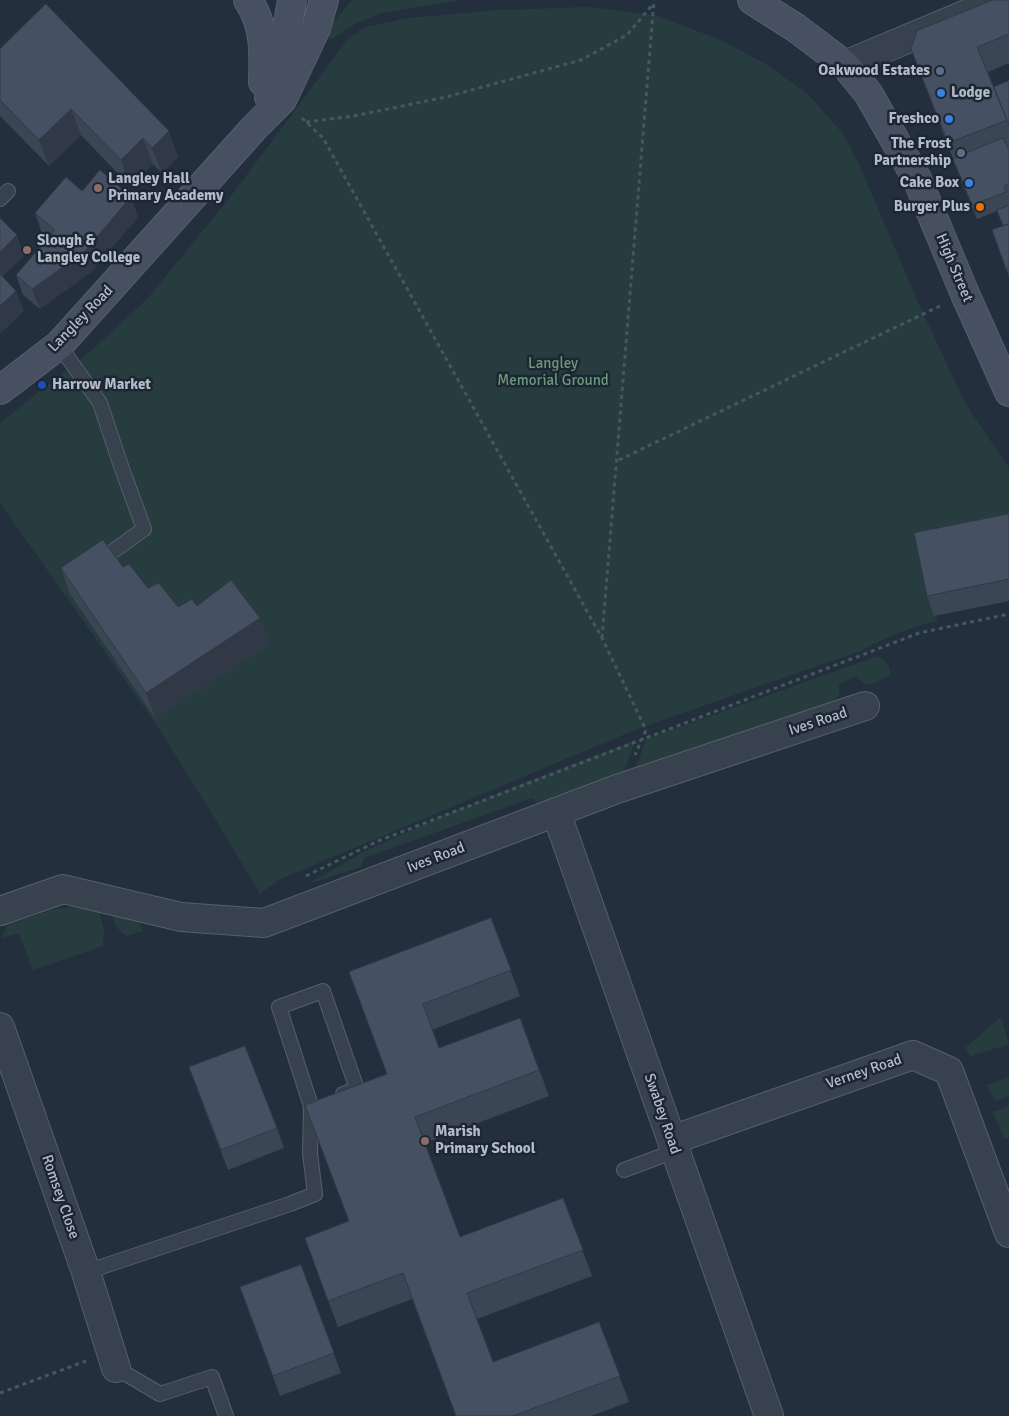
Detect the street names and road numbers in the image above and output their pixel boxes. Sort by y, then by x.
street label: High Street [932,231,976,305]
street label: Langley Road [45,282,117,356]
street label: Ives Road [786,704,850,740]
street label: Ives Road [405,839,467,877]
street label: Verney Road [824,1051,904,1093]
street label: Swabey Road [640,1071,684,1157]
street label: Romsey Close [37,1152,83,1242]

